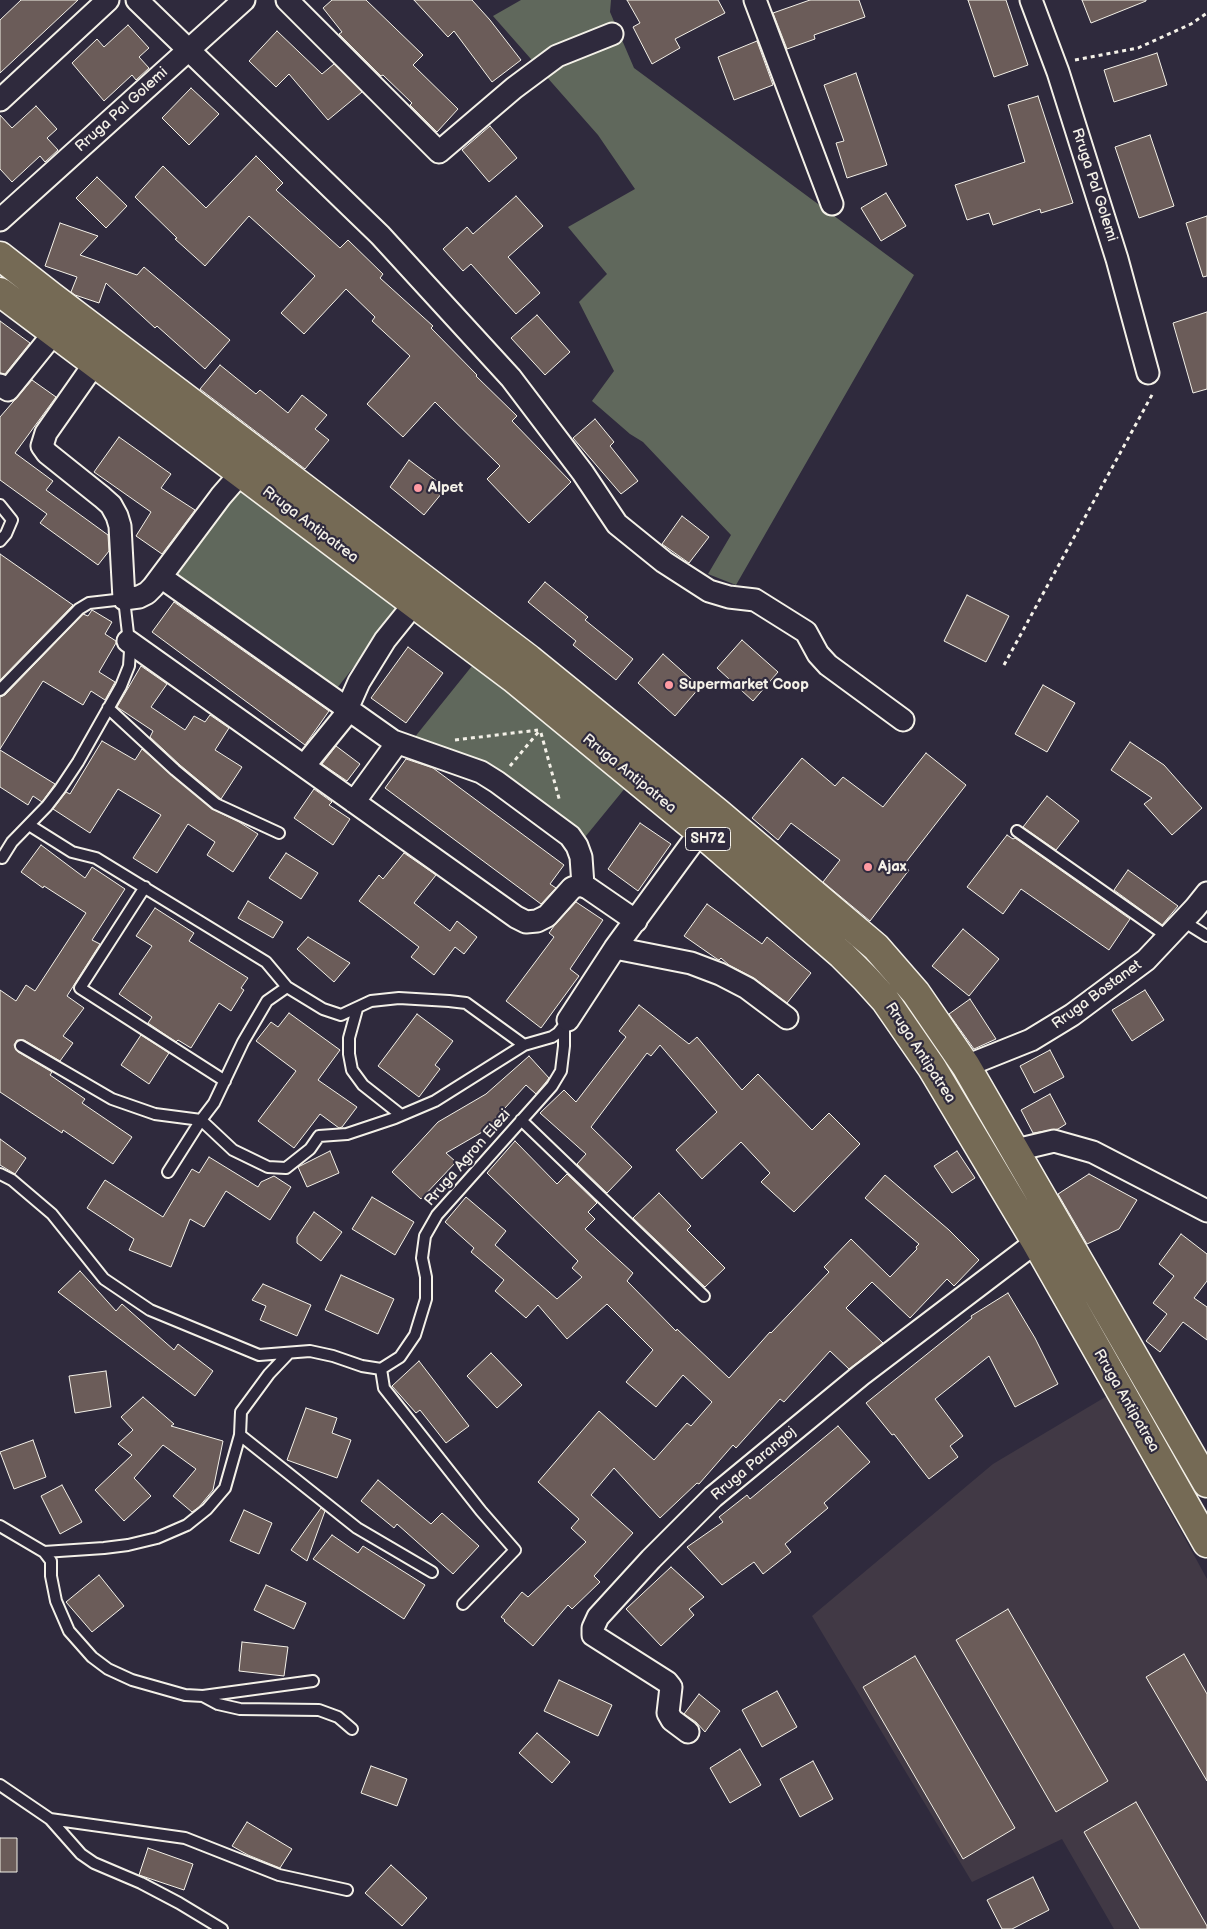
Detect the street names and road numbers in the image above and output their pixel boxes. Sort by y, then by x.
street label: Rruga Pal Golemi [72,64,172,156]
street label: Rruga Pal Golemi [1067,126,1121,244]
street label: Rruga Antipatrea [258,483,362,567]
street label: Rruga Antipatrea [578,731,680,817]
road number: SH72 [686,828,730,851]
street label: Rruga Bostanet [1049,956,1145,1034]
street label: Rruga Antipatrea [881,1000,959,1106]
street label: Rruga Agron Elezi [421,1106,515,1210]
street label: Rruga Antipatrea [1089,1346,1163,1456]
street label: Rruga Parangoj [708,1423,800,1505]

